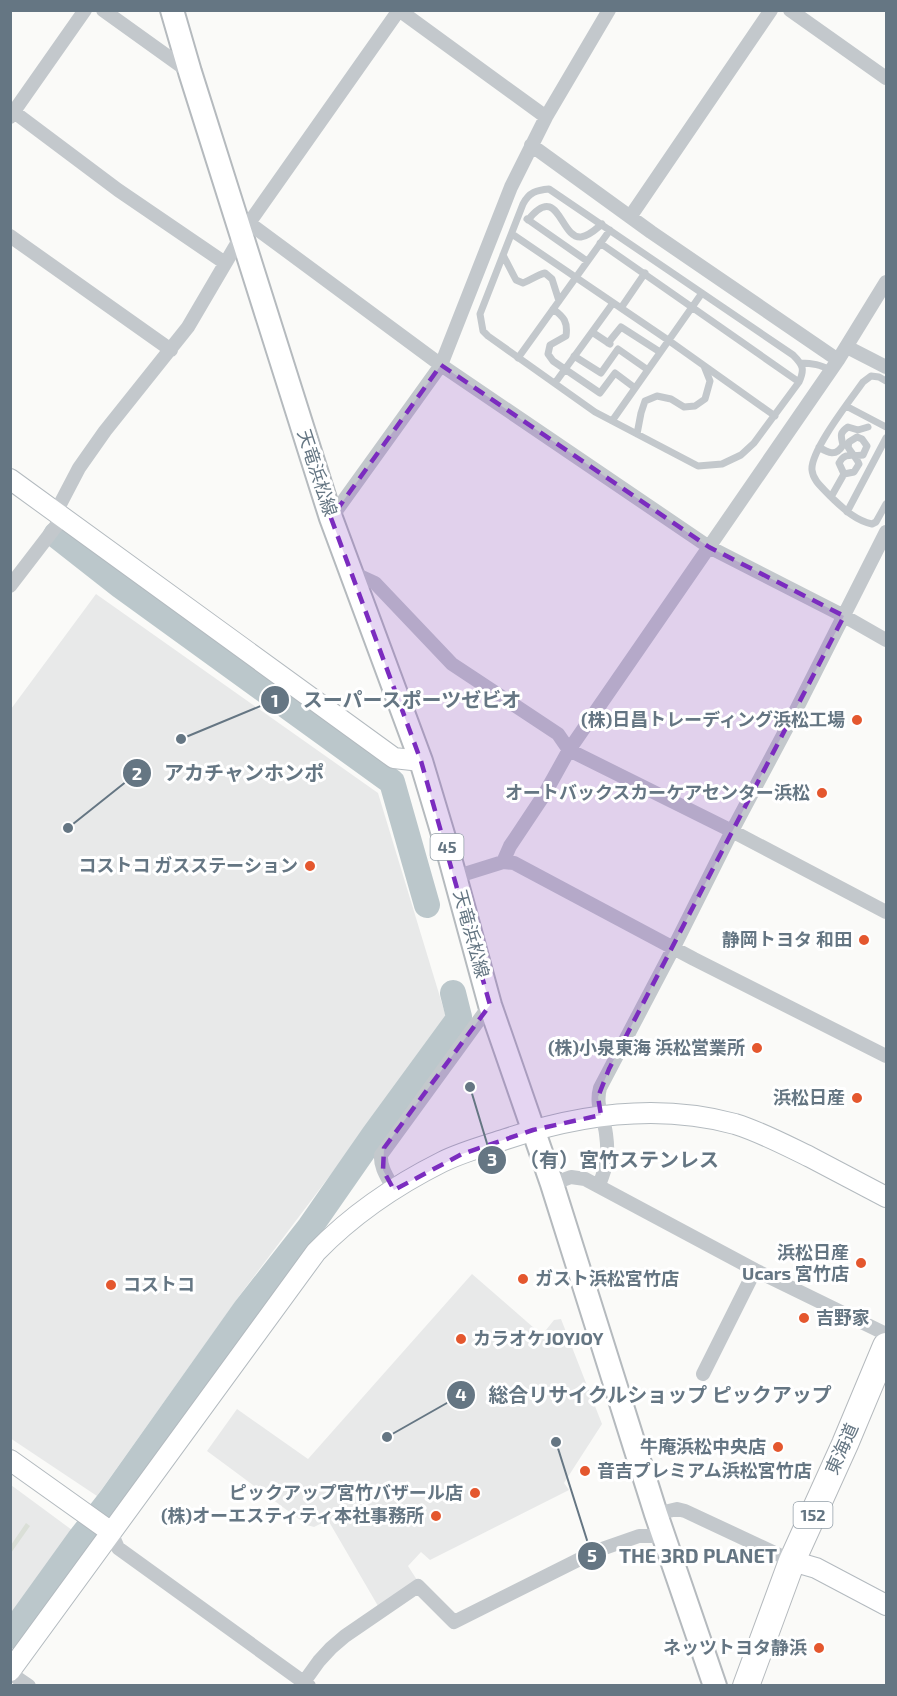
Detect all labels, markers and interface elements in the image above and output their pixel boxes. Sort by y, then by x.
street label: 天竜浜松線 [294,426,342,519]
callout: スーパースポーツゼビオ [260,681,534,719]
text: スーパースポーツゼビオ [303,687,521,711]
text: 1 [271,689,279,711]
place label: (株)日昌トレーディング浜松工場 [581,708,845,730]
marker: (株)日昌トレーディング浜松工場 [850,713,864,727]
callout: アカチャンホンポ [122,754,336,792]
text: アカチャンホンポ [164,760,324,784]
text: 2 [132,762,142,784]
place label: オートバックスカーケアセンター浜松 [505,781,810,803]
marker: オートバックスカーケアセンター浜松 [815,786,829,800]
road number: 45 [430,834,464,860]
place label: コストコ ガスステーション [78,854,298,876]
marker: コストコ ガスステーション [303,859,317,873]
street label: 天竜浜松線 [450,887,494,980]
place label: 静岡トヨタ 和田 [722,928,852,950]
marker: 静岡トヨタ 和田 [857,933,871,947]
place label: (株)小泉東海 浜松営業所 [548,1036,745,1058]
marker: (株)小泉東海 浜松営業所 [750,1041,764,1055]
place label: 浜松日産 [773,1086,845,1108]
marker: 浜松日産 [850,1091,864,1105]
callout: （有）宮竹ステンレス [477,1141,731,1179]
text: （有）宮竹ステンレス [519,1147,719,1171]
text: 3 [487,1148,497,1170]
place label: 浜松日産 Ucars 宮竹店 [742,1241,849,1284]
marker: 浜松日産 Ucars 宮竹店 [854,1256,868,1270]
place label: ガスト浜松宮竹店 [535,1267,679,1289]
marker: ガスト浜松宮竹店 [516,1272,530,1286]
place label: コストコ [123,1273,195,1295]
marker: コストコ [104,1278,118,1292]
place label: 吉野家 [816,1306,870,1328]
marker: 吉野家 [797,1311,811,1325]
place label: カラオケJOYJOY [473,1327,604,1349]
marker: カラオケJOYJOY [454,1332,468,1346]
callout: 総合リサイクルショップ ピックアップ [446,1376,844,1414]
text: 総合リサイクルショップ ピックアップ [488,1382,832,1406]
text: 4 [455,1383,467,1405]
street label: 東海道 [820,1419,862,1478]
place label: 牛庵浜松中央店 [640,1435,766,1457]
marker: 牛庵浜松中央店 [771,1440,785,1454]
place label: 音吉プレミアム浜松宮竹店 [597,1459,812,1481]
marker: 音吉プレミアム浜松宮竹店 [578,1464,592,1478]
place label: ピックアップ宮竹バザール店 [229,1481,463,1503]
marker: ピックアップ宮竹バザール店 [468,1486,482,1500]
road number: 152 [794,1502,832,1528]
place label: (株)オーエスティティ本社事務所 [161,1504,424,1526]
marker: (株)オーエスティティ本社事務所 [429,1509,443,1523]
callout: THE 3RD PLANET [577,1537,789,1575]
text: THE 3RD PLANET [619,1543,777,1567]
text: 5 [587,1544,597,1566]
place label: ネッツトヨタ静浜 [663,1636,807,1658]
marker: ネッツトヨタ静浜 [812,1641,826,1655]

